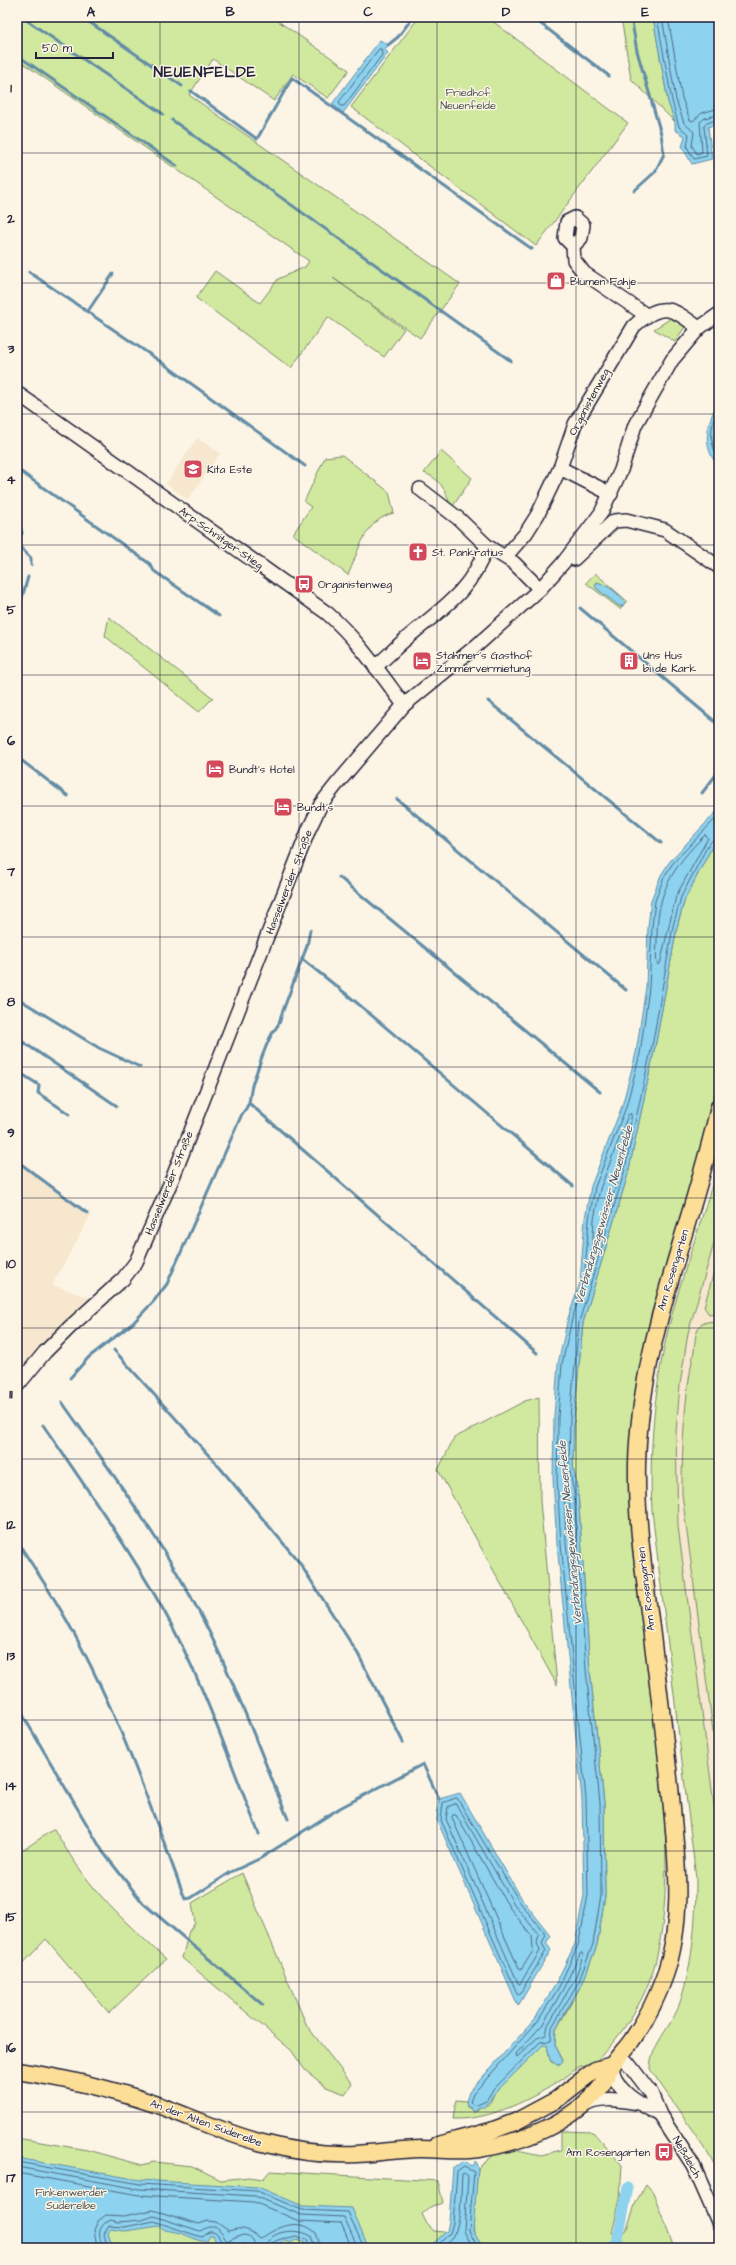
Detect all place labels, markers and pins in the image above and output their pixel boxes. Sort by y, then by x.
shop icon: Blumen Fahje [545,270,567,292]
place label: Blumen Fahje [570,274,636,289]
school or university icon: Kita Este [182,458,204,480]
place label: Kita Este [207,462,252,477]
church icon: St. Pankratius [407,541,429,563]
place label: St. Pankratius [432,545,504,560]
bus stop icon: Organistenweg [293,573,315,595]
place label: Organistenweg [318,577,392,593]
place label: Stahmer's Gasthof Zimmervermietung [436,648,533,677]
place label: Uns Hus bi de Kark [643,648,697,676]
hotel icon: Stahmer's Gasthof Zimmervermietung [411,650,433,672]
building icon: Uns Hus bi de Kark [618,650,640,672]
hotel icon: Bundt's Hotel [204,758,226,780]
place label: Bundt's Hotel [229,762,295,777]
hotel icon: Bundt's [272,796,294,818]
place label: Bundt's [297,800,334,815]
bus stop icon: Am Rosengarten [653,2141,675,2163]
place label: Am Rosengarten [566,2145,650,2161]

